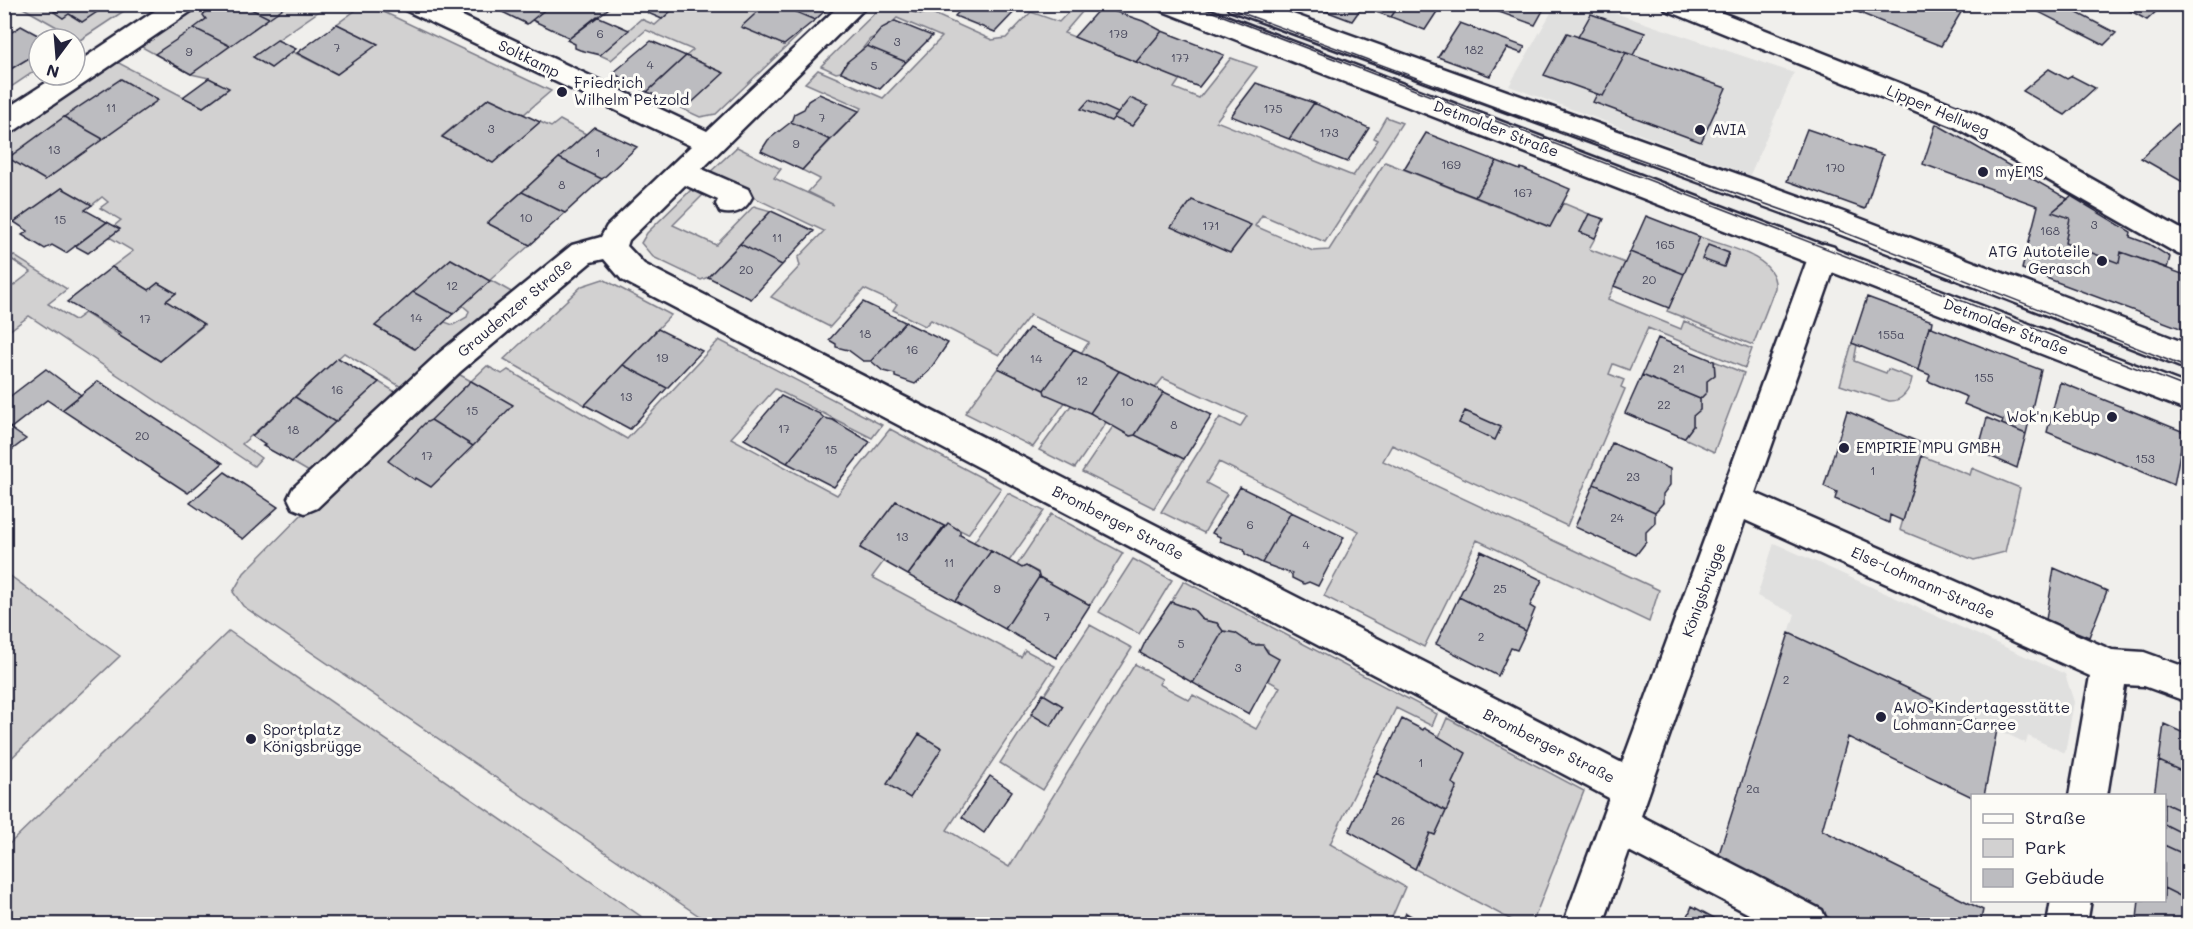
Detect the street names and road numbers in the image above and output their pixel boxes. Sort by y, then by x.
street label: Soltkamp [495,35,564,82]
street label: Lipper Hellweg [1884,79,1993,141]
street label: Detmolder Straße [1431,95,1562,161]
street label: Graudenzer Straße [453,253,576,361]
street label: Detmolder Straße [1941,293,2072,359]
street label: Bromberger Straße [1049,480,1188,564]
street label: Königsbrügge [1677,540,1729,640]
street label: Else-Lohmann-Straße [1848,541,1998,623]
street label: Bromberger Straße [1480,703,1619,787]

